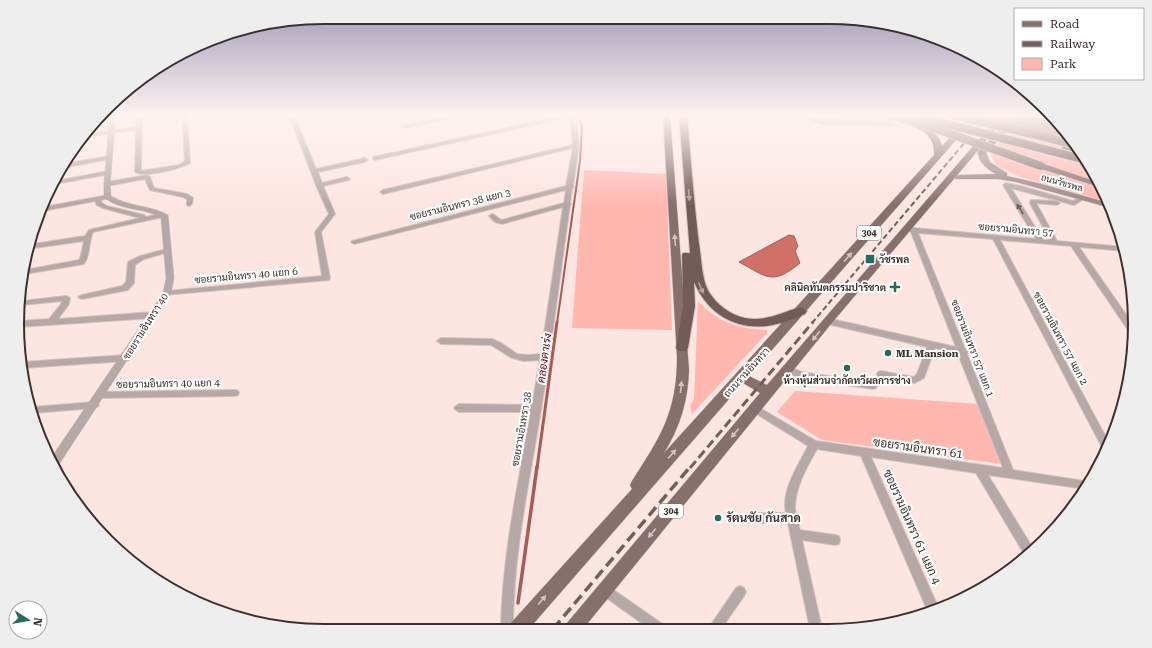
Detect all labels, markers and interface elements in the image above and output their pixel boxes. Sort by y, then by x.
legend [1014,8,1144,80]
text: Road [1050,17,1080,31]
text: Railway [1050,37,1096,51]
text: Park [1050,57,1077,71]
street label: ถนนวัชรพล [1040,171,1084,194]
street label: ซอยรามอินทรา 38 แยก 3 [408,187,512,222]
one-way arrow [685,189,692,201]
one-way arrow [1017,203,1024,215]
street label: ซอยรามอินทรา 57 [978,221,1055,238]
road number: 304 [857,226,881,240]
one-way arrow [671,234,678,246]
one-way arrow [843,252,852,263]
marker: วัชรพล [864,253,876,265]
place label: วัชรพล [879,253,909,265]
street label: ซอยรามอินทรา 40 แยก 6 [194,265,299,285]
place label: คลินิคทันตกรรมปาริชาต [785,281,886,293]
marker: คลินิคทันตกรรมปาริชาต [889,281,901,293]
one-way arrow [699,282,705,294]
street label: ซอยรามอินทรา 57 แยก 2 [1031,290,1090,387]
street label: ซอยรามอินทรา 40 [121,291,170,361]
street label: ซอยรามอินทรา 57 แยก 1 [949,298,996,399]
one-way arrow [811,330,820,341]
water label: คลองตาเร่ง [534,332,554,384]
street label: ถนนรามอินทรา [721,345,772,399]
marker: ML Mansion [883,348,893,358]
place label: ML Mansion [896,348,959,359]
marker: ห้างหุ้นส่วนจำกัดทวีผลการช่าง [842,363,852,373]
place label: ห้างหุ้นส่วนจำกัดทวีผลการช่าง [783,374,911,388]
street label: ซอยรามอินทรา 40 แยก 4 [116,377,220,390]
one-way arrow [678,381,684,393]
street label: ซอยรามอินทรา 38 [509,390,534,467]
one-way arrow [731,427,740,438]
street label: ซอยรามอินทรา 61 [872,435,964,461]
one-way arrow [667,449,677,459]
street label: ซอยรามอินทรา 61 แยก 4 [880,467,944,587]
road number: 304 [659,504,683,518]
place label: รัตนชัย กันสาด [726,511,801,525]
marker: รัตนชัย กันสาด [713,513,723,523]
one-way arrow [648,528,657,538]
one-way arrow [538,595,547,606]
north arrow [8,600,48,640]
text: N [30,616,45,628]

